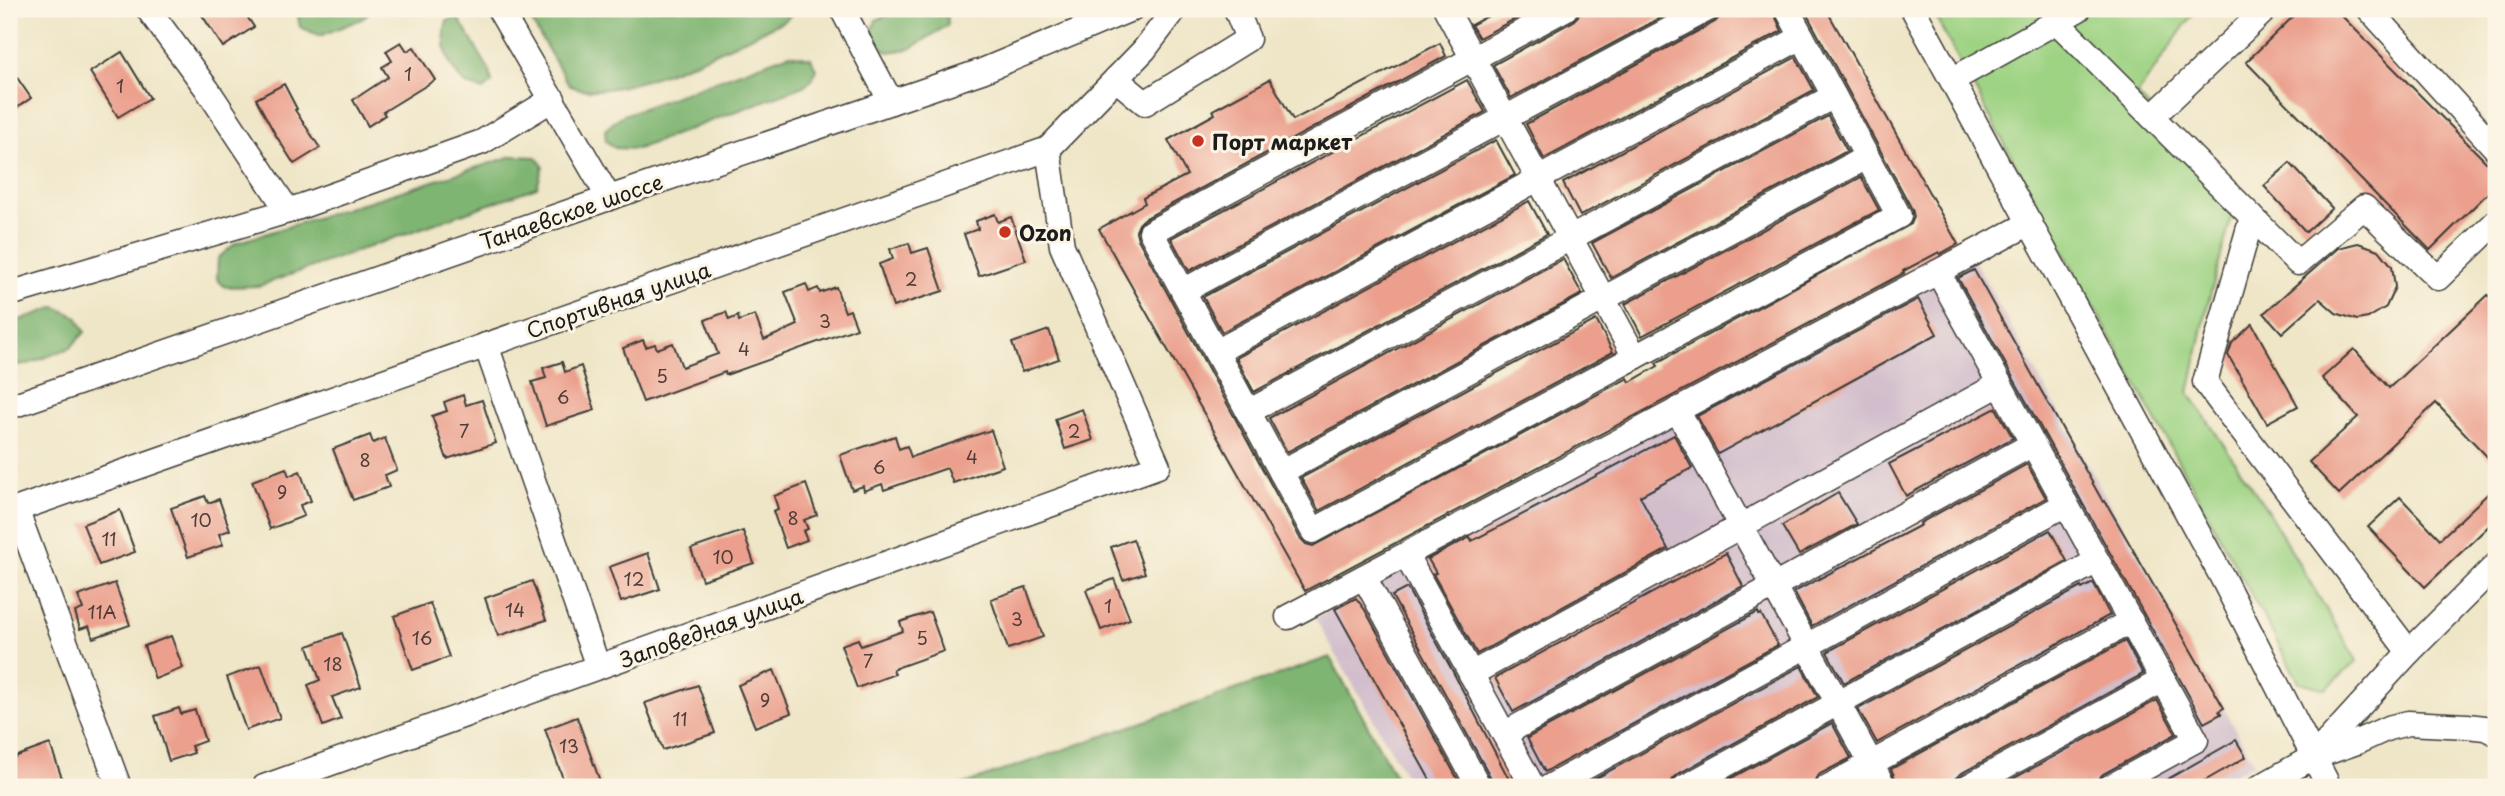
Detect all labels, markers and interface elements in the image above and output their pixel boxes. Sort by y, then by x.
house number: 1 [404,60,412,87]
house number: 1 [116,72,124,99]
place label: Порт маркет [1212,125,1353,157]
marker: Порт маркет [1190,133,1206,149]
street label: Танаевское шоссе [475,165,667,257]
place label: Ozon [1019,216,1072,248]
marker: Ozon [997,224,1013,240]
street label: Спортивная улица [522,252,715,346]
house number: 2 [905,265,917,292]
house number: 3 [819,307,831,334]
house number: 4 [738,335,750,362]
house number: 5 [656,362,668,389]
house number: 6 [557,383,569,410]
house number: 7 [459,417,469,444]
house number: 2 [1068,417,1080,444]
house number: 4 [966,443,978,470]
house number: 8 [359,446,371,473]
house number: 6 [873,453,885,480]
house number: 9 [277,478,287,505]
house number: 8 [787,504,799,531]
house number: 10 [190,506,212,533]
house number: 11 [101,525,117,552]
house number: 10 [712,543,734,570]
house number: 12 [624,565,644,592]
street label: Заповедная улица [615,579,808,675]
house number: 1 [1104,592,1112,619]
house number: 14 [505,596,525,623]
house number: 11А [88,598,117,625]
house number: 3 [1011,605,1023,632]
house number: 16 [412,624,432,651]
house number: 5 [916,624,928,651]
house number: 7 [863,647,873,674]
house number: 18 [323,650,343,677]
house number: 9 [760,686,770,713]
house number: 11 [672,705,688,732]
house number: 13 [559,732,579,759]

